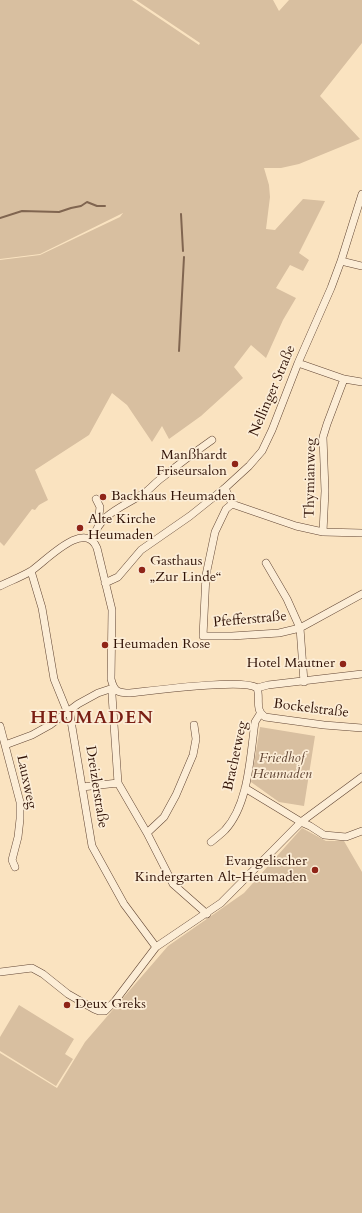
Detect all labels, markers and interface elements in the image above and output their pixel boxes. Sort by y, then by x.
street label: Nellinger Straße [246,343,300,439]
street label: Thymianweg [302,438,320,518]
place label: Manßhardt Friseursalon [156,448,227,480]
marker: Manßhardt Friseursalon [230,459,240,469]
place label: Backhaus Heumaden [111,489,236,505]
marker: Backhaus Heumaden [98,492,108,502]
place label: Alte Kirche Heumaden [88,512,156,544]
marker: Alte Kirche Heumaden [75,523,85,533]
place label: Gasthaus „Zur Linde“ [150,554,222,586]
marker: Gasthaus „Zur Linde“ [137,565,147,575]
street label: Pfefferstraße [213,608,287,632]
place label: Heumaden Rose [113,637,210,653]
marker: Heumaden Rose [100,640,110,650]
place label: Hotel Mautner [247,656,335,672]
marker: Hotel Mautner [338,659,348,669]
street label: Bockelstraße [272,696,350,722]
district label: HEUMADEN [30,708,154,730]
street label: Brachetweg [220,720,252,792]
street label: Dreizlerstraße [81,745,111,829]
park label: Friedhof Heumaden [252,751,312,784]
street label: Lauxweg [12,754,40,810]
place label: Evangelischer Kindergarten Alt-Heumaden [135,854,307,886]
marker: Evangelischer Kindergarten Alt-Heumaden [310,865,320,875]
place label: Deux Greks [75,997,146,1013]
marker: Deux Greks [62,1000,72,1010]

